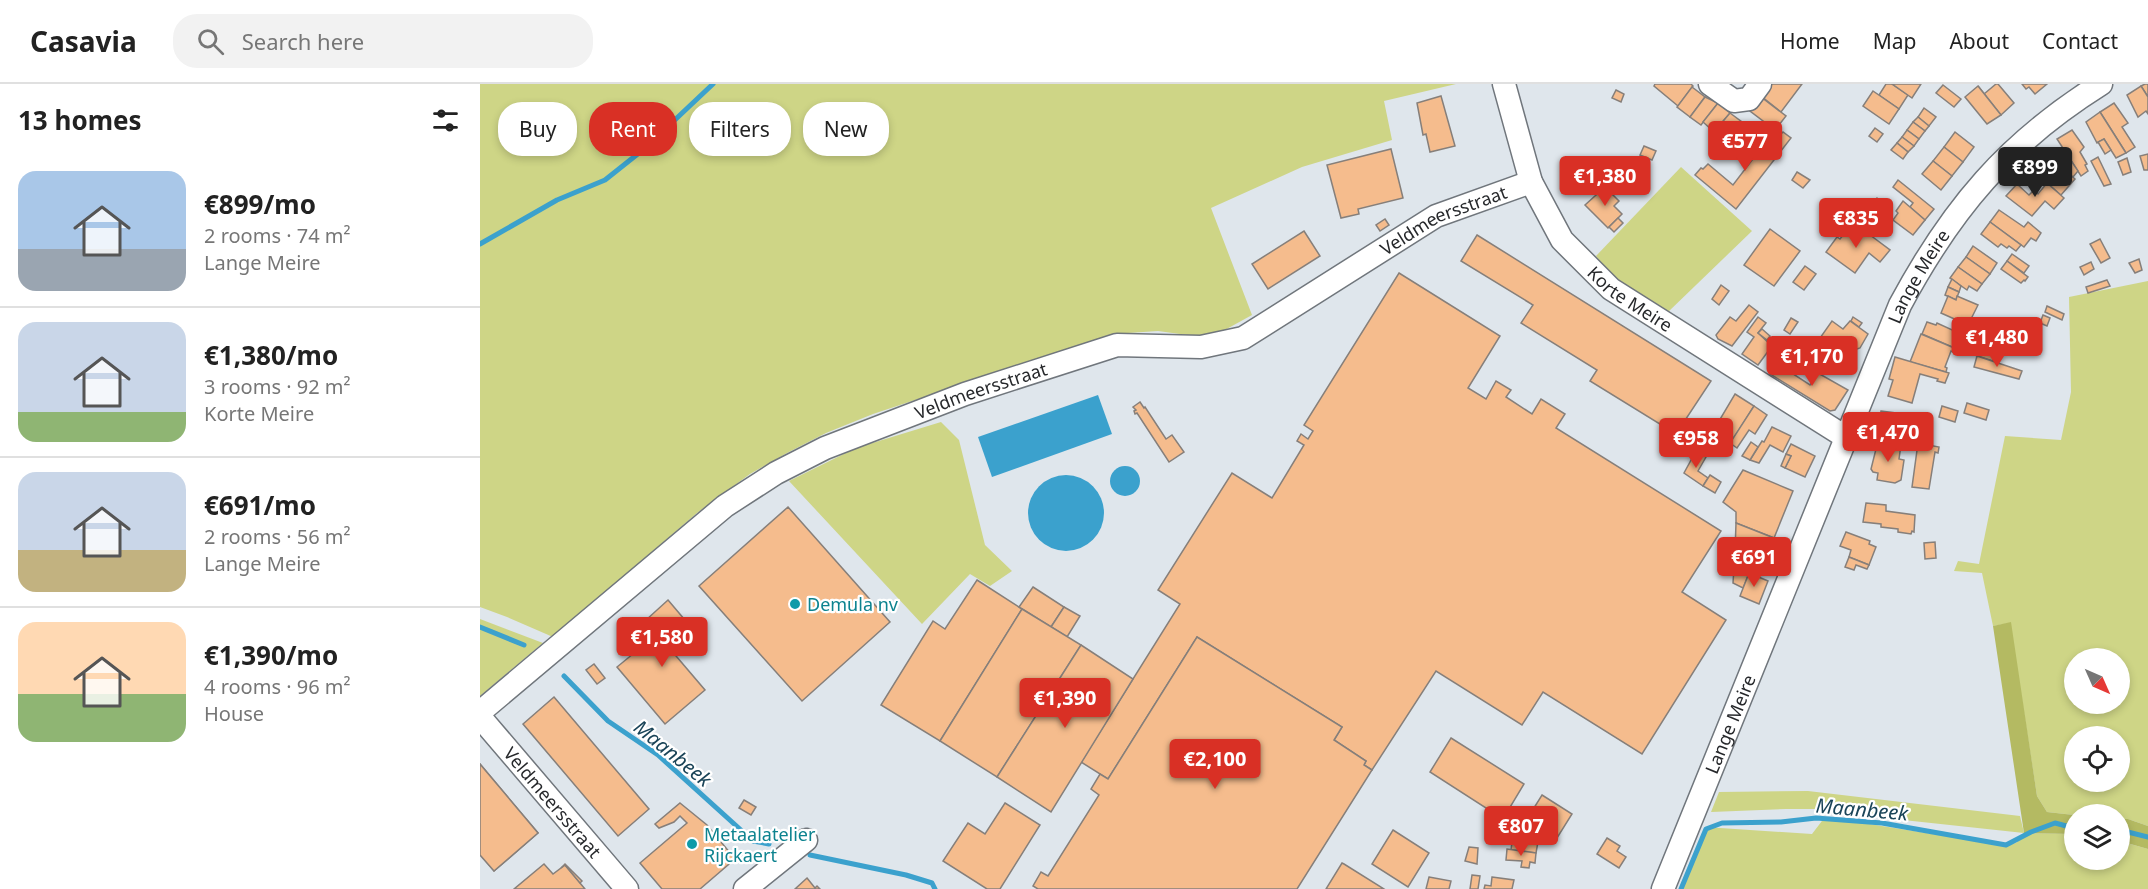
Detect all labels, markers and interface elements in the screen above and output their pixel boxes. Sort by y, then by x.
search box [173,14,593,68]
text: Casavia [30,22,137,60]
icon: search [194,25,227,58]
text: Search here [242,26,364,56]
text: Home [1780,27,1840,55]
text: Map [1873,27,1916,55]
text: About [1949,27,2009,55]
text: Contact [2042,27,2118,55]
text: 13 homes [18,102,142,138]
chip: Buy [498,102,577,156]
chip: Rent [589,102,677,156]
chip: Filters [689,102,791,156]
chip: New [803,102,889,156]
icon: filters [429,104,462,137]
pin: €577 [1709,121,1781,172]
text: €577 [1722,127,1768,154]
pin: €899 [1999,147,2071,198]
text: €899 [2012,153,2058,180]
pin: €1,380 [1556,156,1654,207]
text: €1,380 [1574,162,1636,189]
street label: Veldmeersstraat [1375,179,1510,260]
text: €899/mo [204,186,316,222]
icon: home [66,195,138,267]
pin: €835 [1820,198,1892,249]
text: €835 [1833,204,1879,231]
text: 2 rooms · 74 m² [204,222,351,249]
street label: Lange Meire [1882,224,1955,327]
text: Lange Meire [204,249,321,276]
street label: Korte Meire [1582,260,1677,337]
pin: €1,480 [1948,317,2046,368]
text: €1,480 [1966,323,2028,350]
pin: €1,170 [1763,336,1861,387]
text: €1,380/mo [204,337,338,373]
text: €1,170 [1781,342,1843,369]
icon: home [66,346,138,418]
street label: Veldmeersstraat [911,356,1050,424]
text: 3 rooms · 92 m² [204,373,351,400]
text: Korte Meire [204,400,314,427]
pin: €1,470 [1839,412,1937,463]
pin: €958 [1660,418,1732,469]
text: €1,470 [1857,418,1919,445]
text: €958 [1673,424,1719,451]
text: €691/mo [204,487,316,523]
icon: home [66,496,138,568]
text: 2 rooms · 56 m² [204,523,351,550]
pin: €691 [1718,537,1790,588]
text: €691 [1731,543,1777,570]
text: Lange Meire [204,550,321,577]
place label: Demula nv [807,592,899,616]
marker: Demula nv [788,597,802,611]
pin: €1,580 [613,617,711,668]
text: €1,580 [631,623,693,650]
text: €1,390/mo [204,637,338,673]
icon: home [66,646,138,718]
north arrow [2064,648,2130,714]
map controls [2064,648,2130,870]
street label: Lange Meire [1699,671,1761,777]
text: 4 rooms · 96 m² [204,673,351,700]
pin: €1,390 [1016,678,1114,729]
text: €1,390 [1034,684,1096,711]
text: House [204,700,264,727]
water label: Maanbeek [629,713,718,793]
button: locate [2064,726,2130,792]
pin: €2,100 [1166,739,1264,790]
street label: Veldmeersstraat [499,742,607,863]
text: €2,100 [1184,745,1246,772]
water label: Maanbeek [1815,792,1910,827]
button: layers [2064,804,2130,870]
pin: €807 [1485,806,1557,857]
text: €807 [1498,812,1544,839]
place label: Metaalatelier Rijckaert [704,822,816,867]
marker: Metaalatelier Rijckaert [685,837,699,851]

